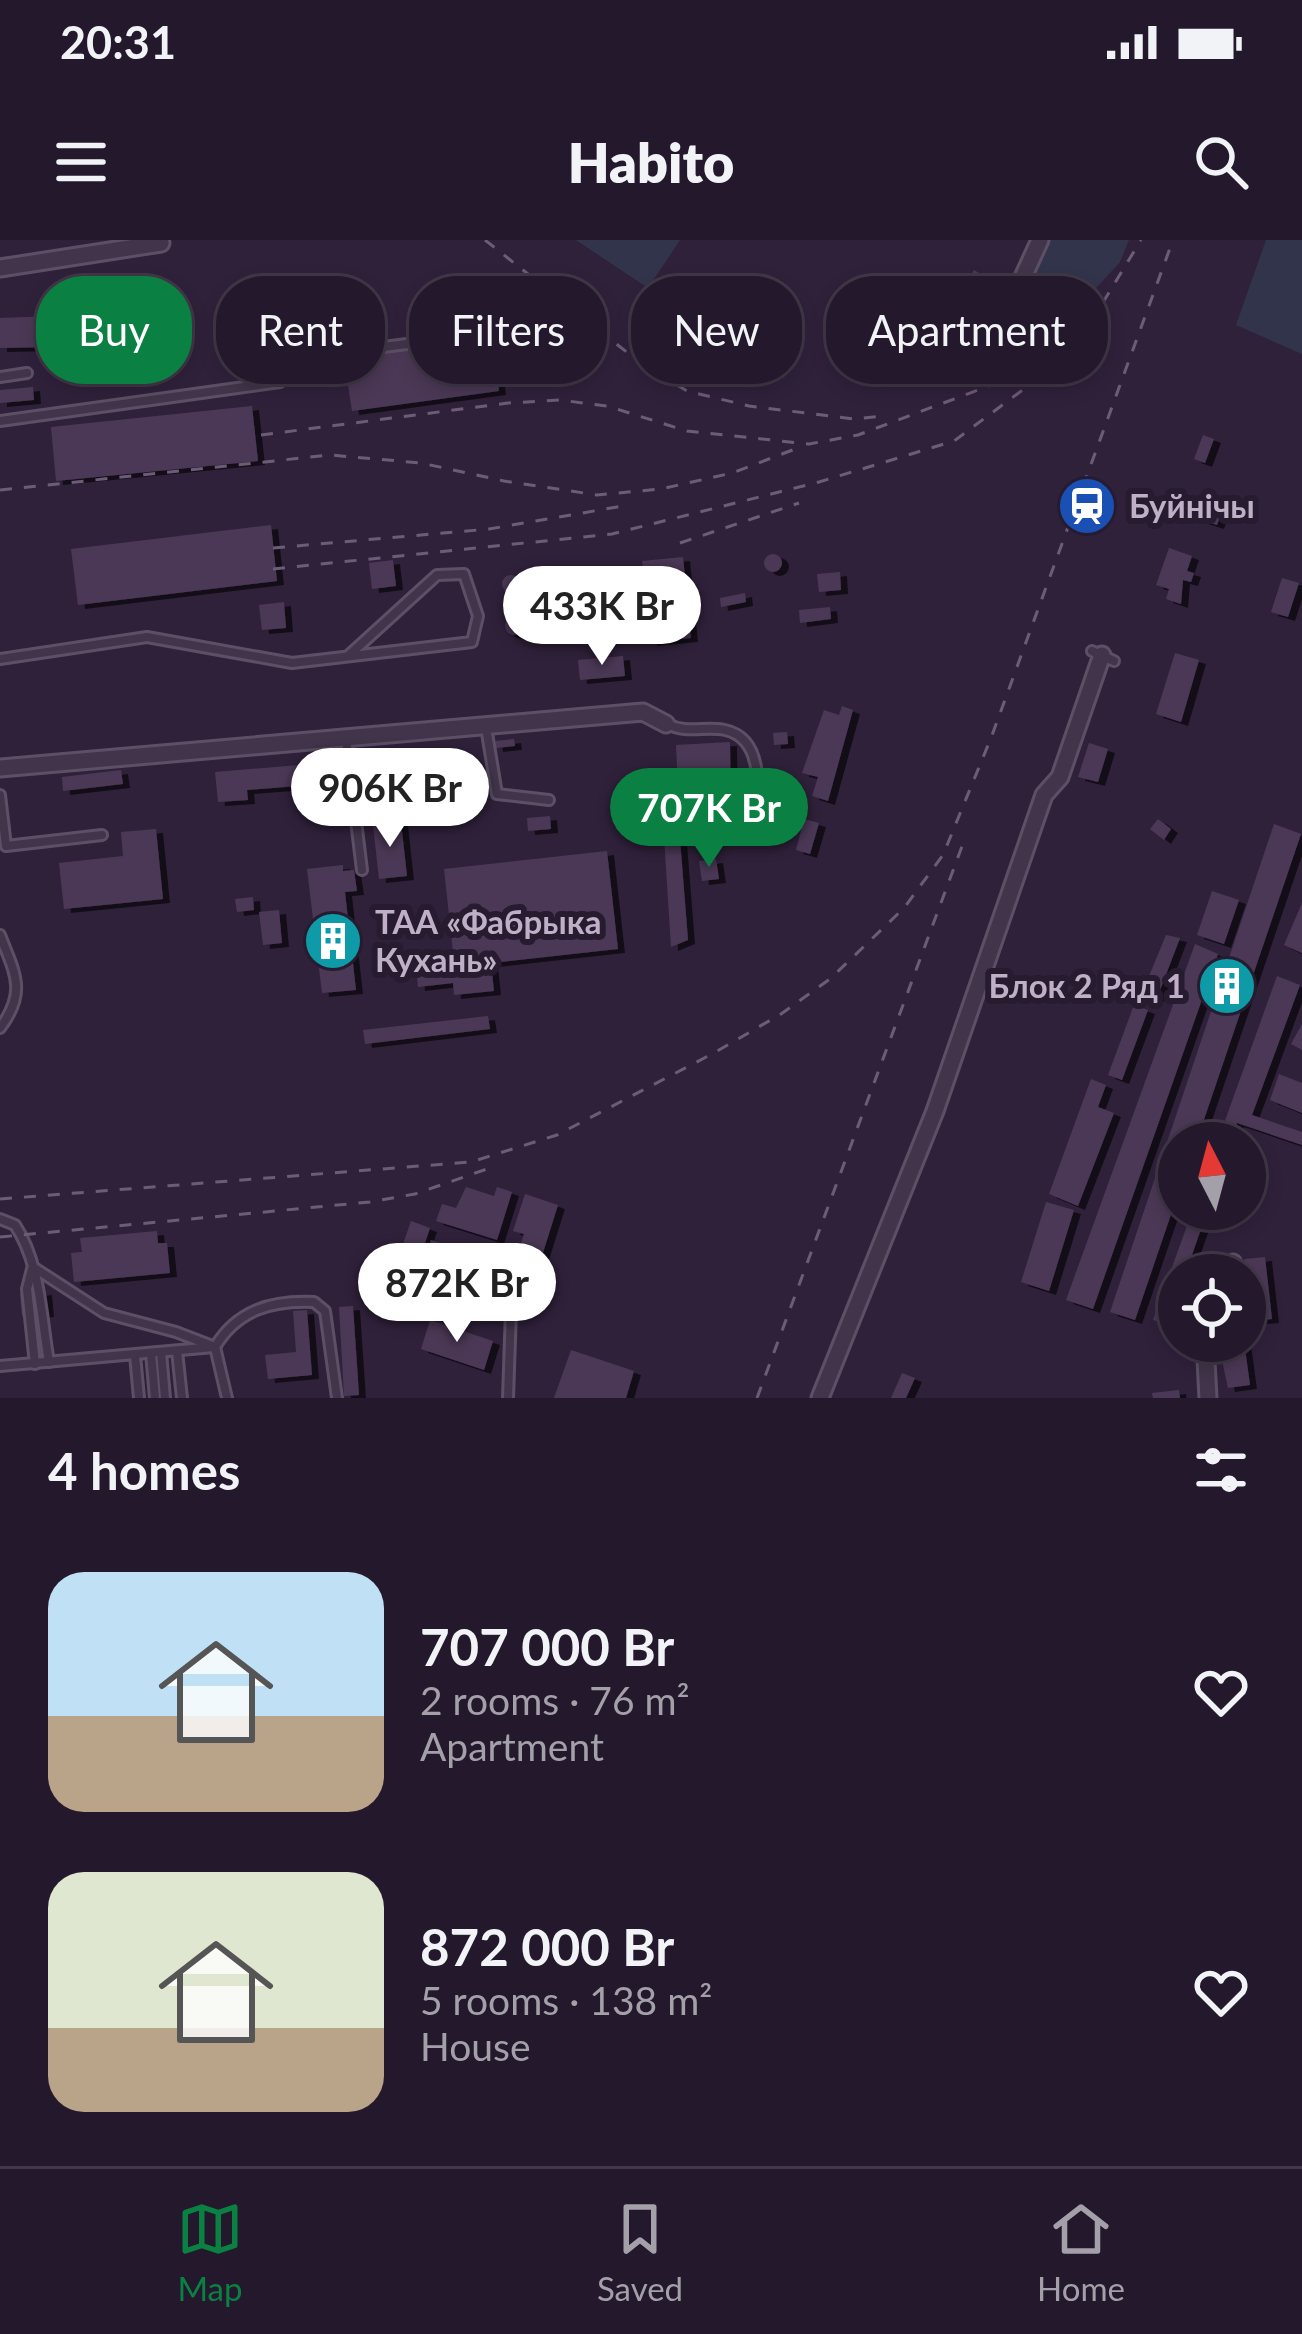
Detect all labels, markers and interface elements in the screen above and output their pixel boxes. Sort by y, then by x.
text: 20:31 [60,15,176,69]
icon: menu [48,129,114,195]
icon: search [1188,129,1254,195]
text: Habito [568,130,734,195]
chip: Buy [36,276,192,384]
chip: Rent [216,276,385,384]
chip: Filters [409,276,607,384]
chip: New [631,276,802,384]
chip: Apartment [826,276,1108,384]
station icon: Буйнічы [1056,475,1118,537]
place label: Буйнічы [1129,485,1255,525]
pin: 433K Br [491,566,713,668]
text: 433K Br [530,582,674,628]
pin: 906K Br [279,748,501,850]
text: 906K Br [318,764,462,810]
pin: 707K Br [598,768,820,870]
text: 707K Br [637,784,781,830]
place label: ТАА «Фабрыка Кухань» [375,901,601,979]
building icon: ТАА «Фабрыка Кухань» [302,910,364,972]
building icon: Блок 2 Ряд 1 [1196,955,1258,1017]
place label: Блок 2 Ряд 1 [989,965,1185,1005]
north arrow [1158,1122,1266,1230]
map controls [1158,1122,1266,1362]
pin: 872K Br [346,1243,568,1345]
button: locate [1158,1254,1266,1362]
text: 872K Br [385,1259,529,1305]
icon: filters [1188,1437,1254,1503]
text: 4 homes [48,1440,240,1501]
text: 707 000 Br [420,1616,674,1677]
icon: home [144,1620,288,1764]
icon: heart [1188,1659,1254,1725]
text: 2 rooms · 76 m² [420,1677,690,1723]
text: Apartment [420,1723,604,1769]
text: 872 000 Br [420,1916,674,1977]
icon: home [144,1920,288,2064]
icon: heart [1188,1959,1254,2025]
text: 5 rooms · 138 m² [420,1977,712,2023]
text: House [420,2023,531,2069]
tab: Map [177,2196,243,2308]
tab: Saved [597,2196,683,2308]
tab: Home [1037,2196,1125,2308]

